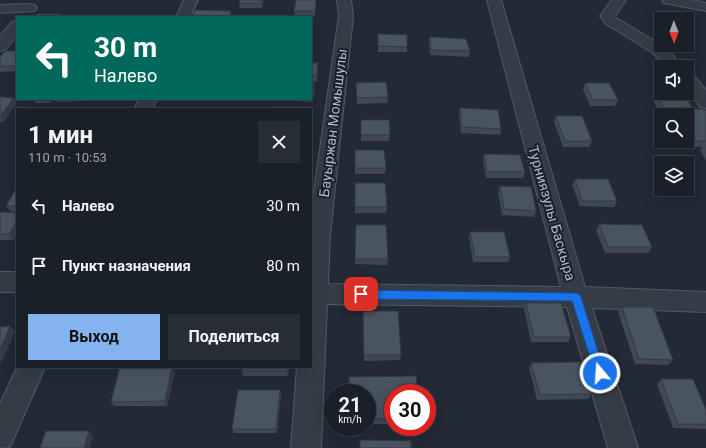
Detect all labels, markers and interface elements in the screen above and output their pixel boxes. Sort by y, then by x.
north arrow [654,12,694,52]
map controls [654,12,694,196]
text: 30 m [94,31,157,64]
icon: left [28,32,80,84]
street label: Бауыржан Момышулы [316,48,350,198]
button: sound [654,60,694,100]
text: Налево [94,65,157,86]
button: search [654,108,694,148]
text: 1 мин [28,121,93,149]
button: close [258,121,300,163]
street label: Турниязулы Баскыра [525,144,579,282]
text: 110 m · 10:53 [28,150,107,165]
button: layers [654,156,694,196]
icon: left [28,195,50,217]
text: Налево [62,197,114,215]
text: 30 m [266,197,300,215]
icon: arrive [28,255,50,277]
text: Пункт назначения [62,257,191,275]
text: 80 m [266,257,300,275]
pin [344,277,378,311]
icon: arrive [350,283,372,305]
button: Выход [28,314,160,360]
button: Поделиться [168,314,300,360]
position arrow [579,352,621,394]
speed limit sign: 30 [384,384,436,436]
text: 21 [339,393,361,417]
text: km/h [338,414,362,425]

